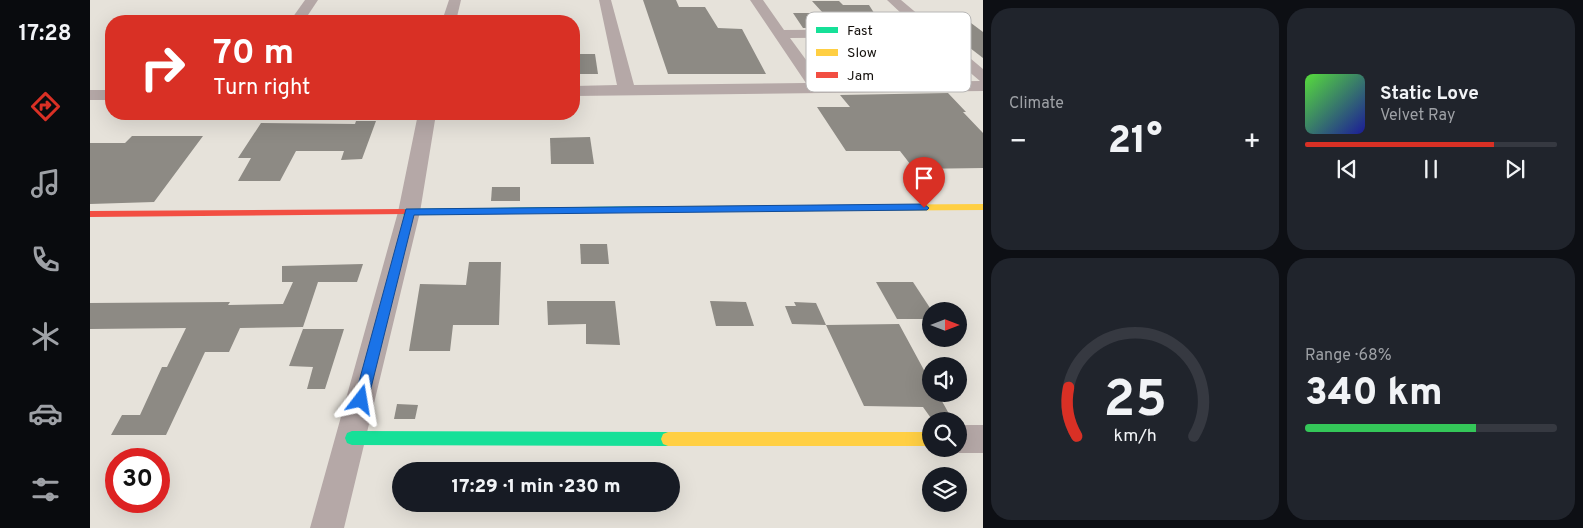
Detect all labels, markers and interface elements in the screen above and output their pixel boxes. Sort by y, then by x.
legend [806,12,971,92]
text: 17:28 [18,21,72,48]
text: Fast [847,23,873,40]
text: 70 m [213,32,294,76]
icon: right [130,35,195,100]
text: Slow [847,45,877,62]
text: Jam [847,68,874,85]
text: Turn right [213,75,310,102]
text: Static Love [1380,82,1479,106]
icon: directions [28,89,63,124]
text: Climate [1009,94,1064,114]
text: Velvet Ray [1380,106,1455,126]
text: 21° [1108,118,1162,167]
text: − [1009,125,1027,161]
text: + [1243,125,1261,161]
icon: previous [1333,155,1361,183]
icon: pause [1417,155,1445,183]
icon: next [1501,155,1529,183]
pin [903,157,945,208]
icon: arrive [910,164,938,192]
icon: music [28,166,63,201]
icon: phone [28,242,63,277]
north arrow [922,302,968,348]
map controls [922,302,967,512]
icon: climate [28,319,63,354]
text: Range · 68% [1305,346,1392,366]
button: sound [922,357,967,402]
text: 25 [1103,369,1167,435]
text: 340 km [1305,370,1443,419]
position arrow [334,373,386,425]
icon: car [28,396,63,431]
button: search [922,412,967,457]
text: km/h [1113,425,1157,448]
speed limit sign: 30 [105,448,170,513]
button: layers [922,467,967,512]
icon: filters [28,472,63,507]
text: 17:29 · 1 min · 230 m [451,475,621,499]

